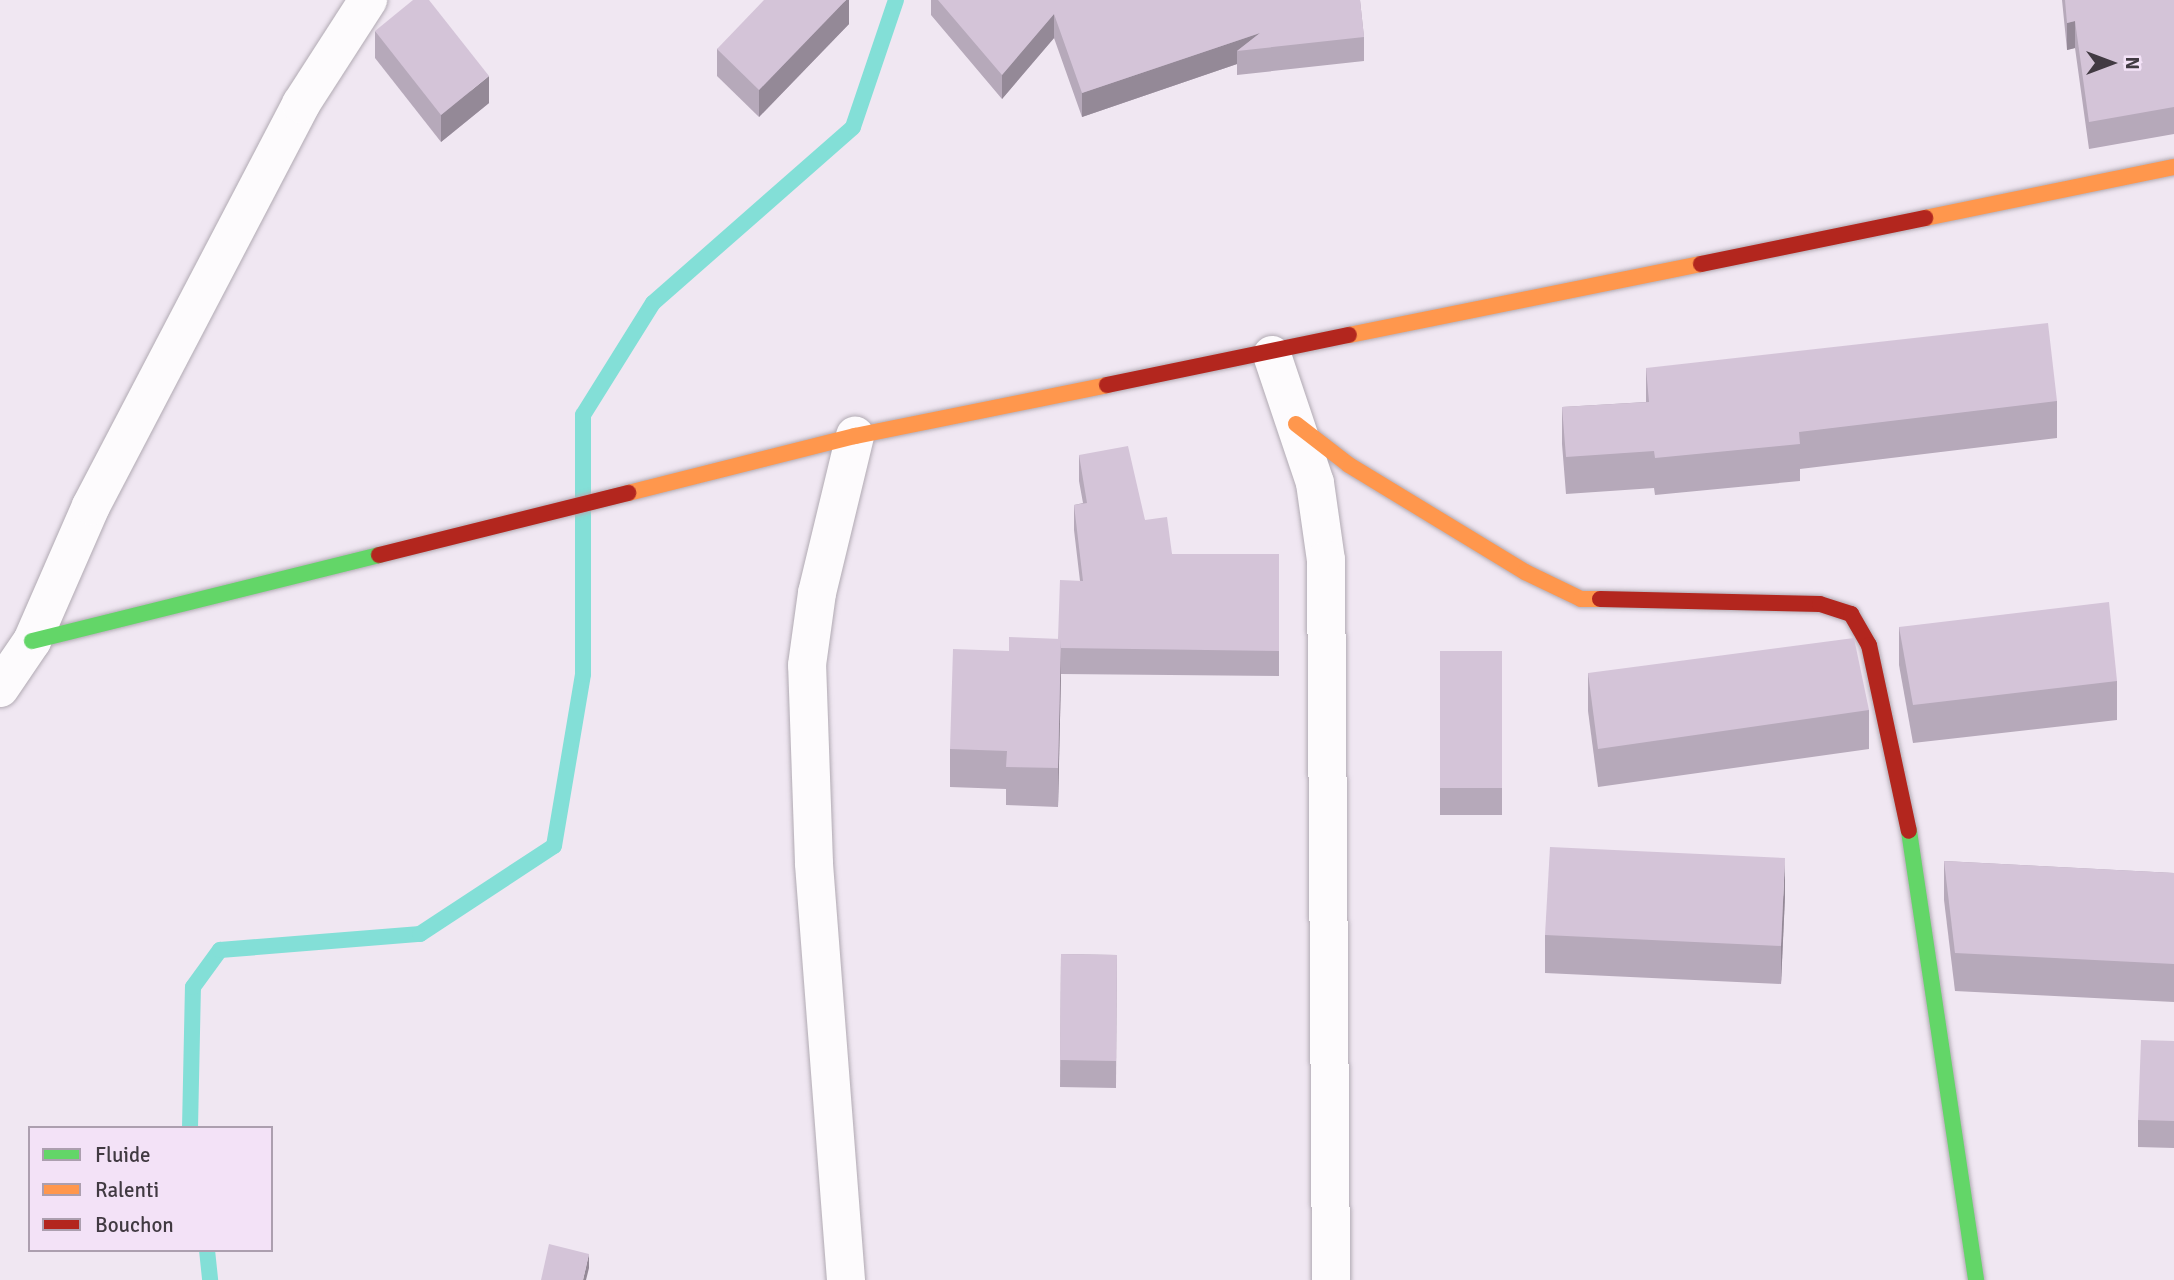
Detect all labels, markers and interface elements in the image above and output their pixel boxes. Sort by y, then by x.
north arrow [2076,28,2146,98]
text: N [2120,56,2144,70]
legend [28,1126,273,1252]
text: Fluide [95,1142,151,1168]
text: Ralenti [95,1177,159,1203]
text: Bouchon [95,1212,174,1238]

